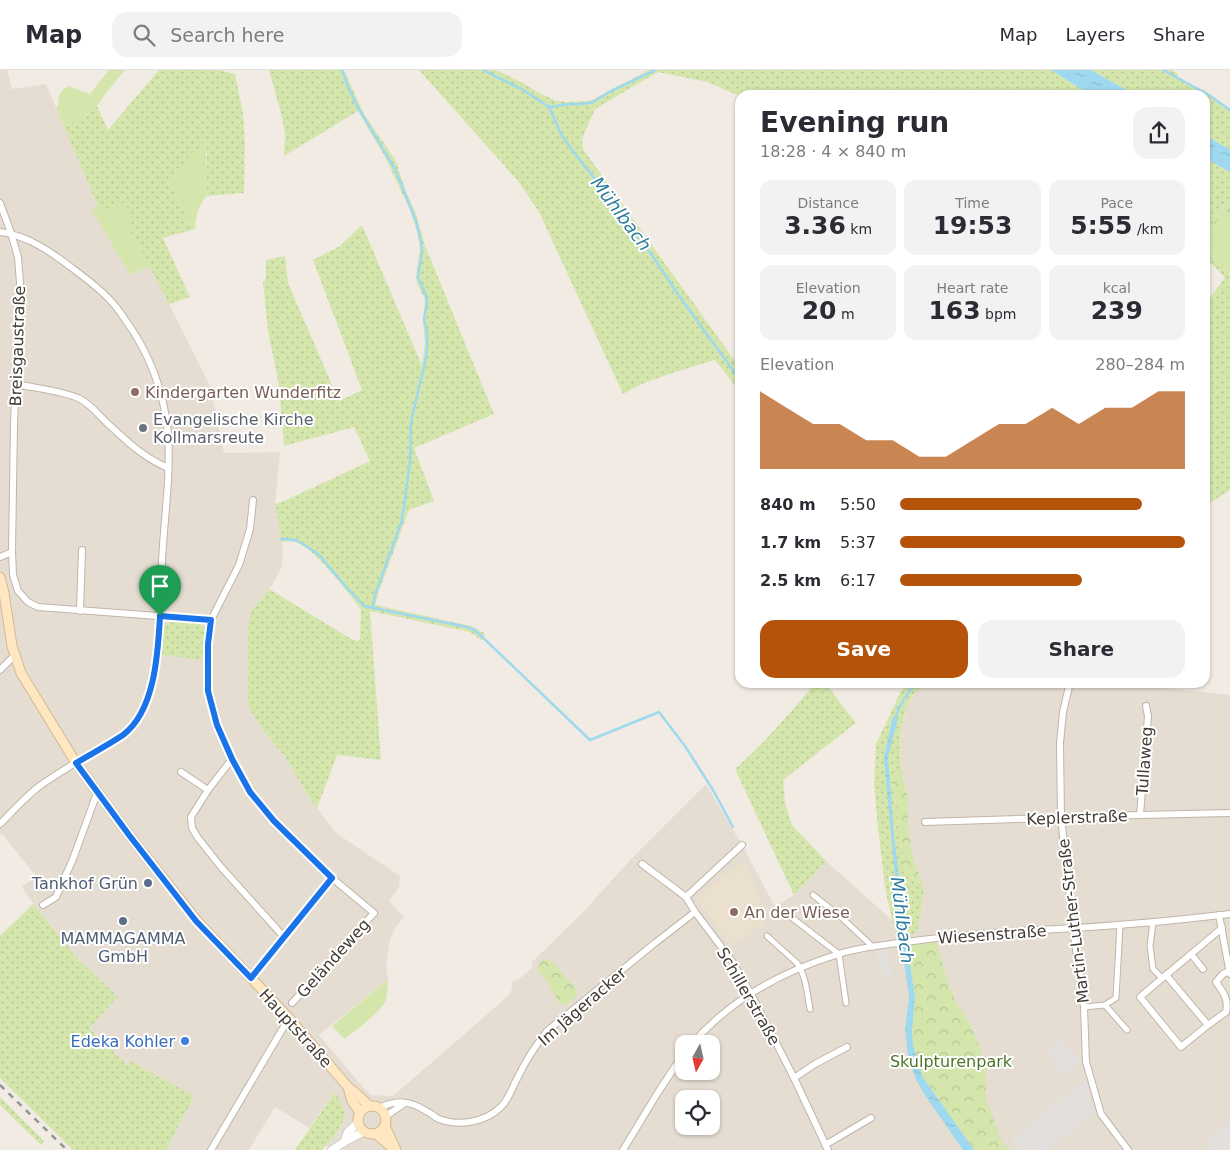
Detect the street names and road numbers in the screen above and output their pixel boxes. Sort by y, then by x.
street label: Breisgaustraße [6,285,29,407]
street label: Tullaweg [1133,726,1156,797]
street label: Keplerstraße [1026,806,1128,829]
street label: Martin-Luther-Straße [1054,837,1093,1004]
street label: Geländeweg [293,915,374,1002]
street label: Wiesenstraße [937,921,1047,948]
street label: Schillerstraße [713,944,784,1049]
street label: Im Jägeracker [535,963,630,1050]
street label: Hauptstraße [255,985,336,1072]

